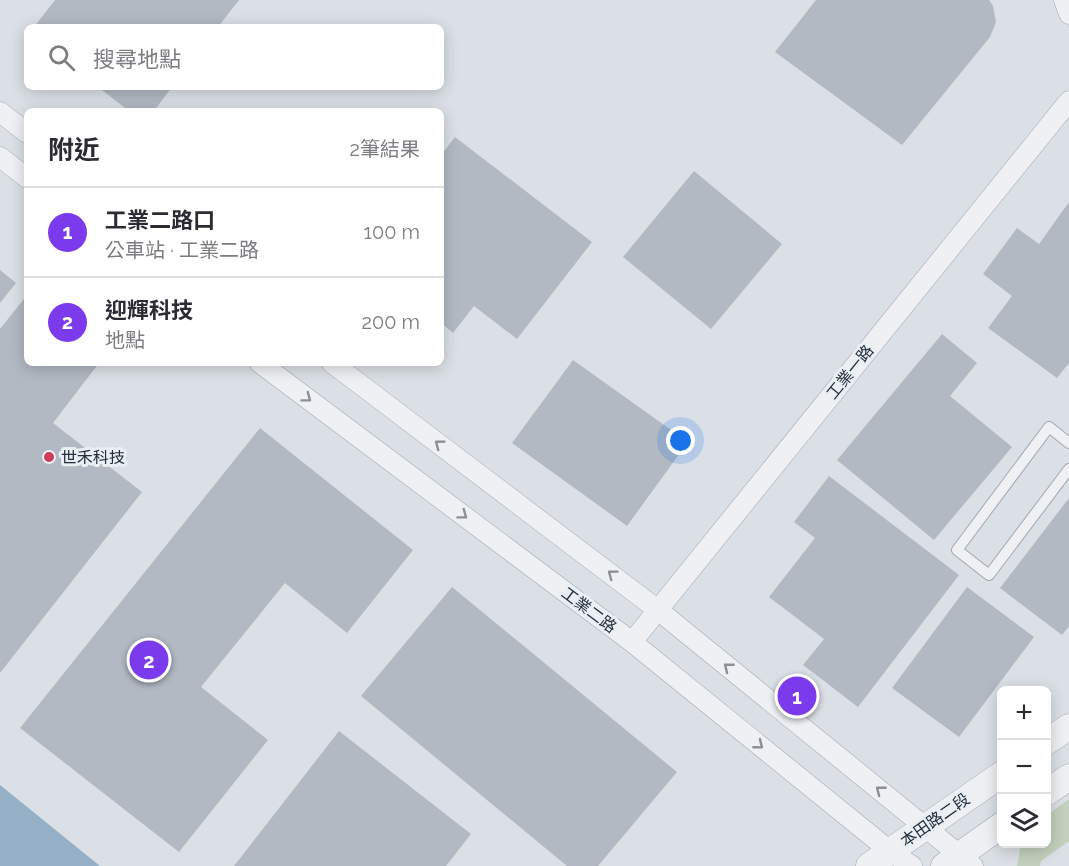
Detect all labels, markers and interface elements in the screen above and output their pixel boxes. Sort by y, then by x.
search box [24,24,444,90]
icon: search [45,41,78,74]
text: 搜尋地點 [93,46,181,72]
text: 附近 [48,135,100,165]
text: 2筆結果 [350,137,420,161]
text: 工業二路口 [105,207,215,233]
text: 1 [63,220,72,244]
text: 100 m [363,220,420,244]
text: 公車站 · 工業二路 [105,238,259,262]
text: 迎輝科技 [105,297,193,323]
text: 2 [62,310,73,334]
text: 200 m [362,310,420,334]
text: 地點 [105,328,145,352]
street label: 工業一路 [822,341,878,403]
one-way arrow [300,391,311,402]
your location [666,426,695,455]
one-way arrow [435,441,446,452]
place label: 世禾科技 [61,448,125,467]
marker: 世禾科技 [42,450,56,464]
one-way arrow [456,508,467,519]
one-way arrow [607,571,618,582]
street label: 工業二路 [558,583,620,637]
pin: 2 [130,638,168,682]
one-way arrow [724,663,735,674]
pin: 1 [778,674,816,718]
map controls [997,686,1051,848]
button: + [997,686,1051,740]
one-way arrow [752,738,763,749]
button: − [997,740,1051,794]
one-way arrow [876,786,887,797]
street label: 本田路二段 [897,789,973,851]
button: layers [997,794,1051,848]

